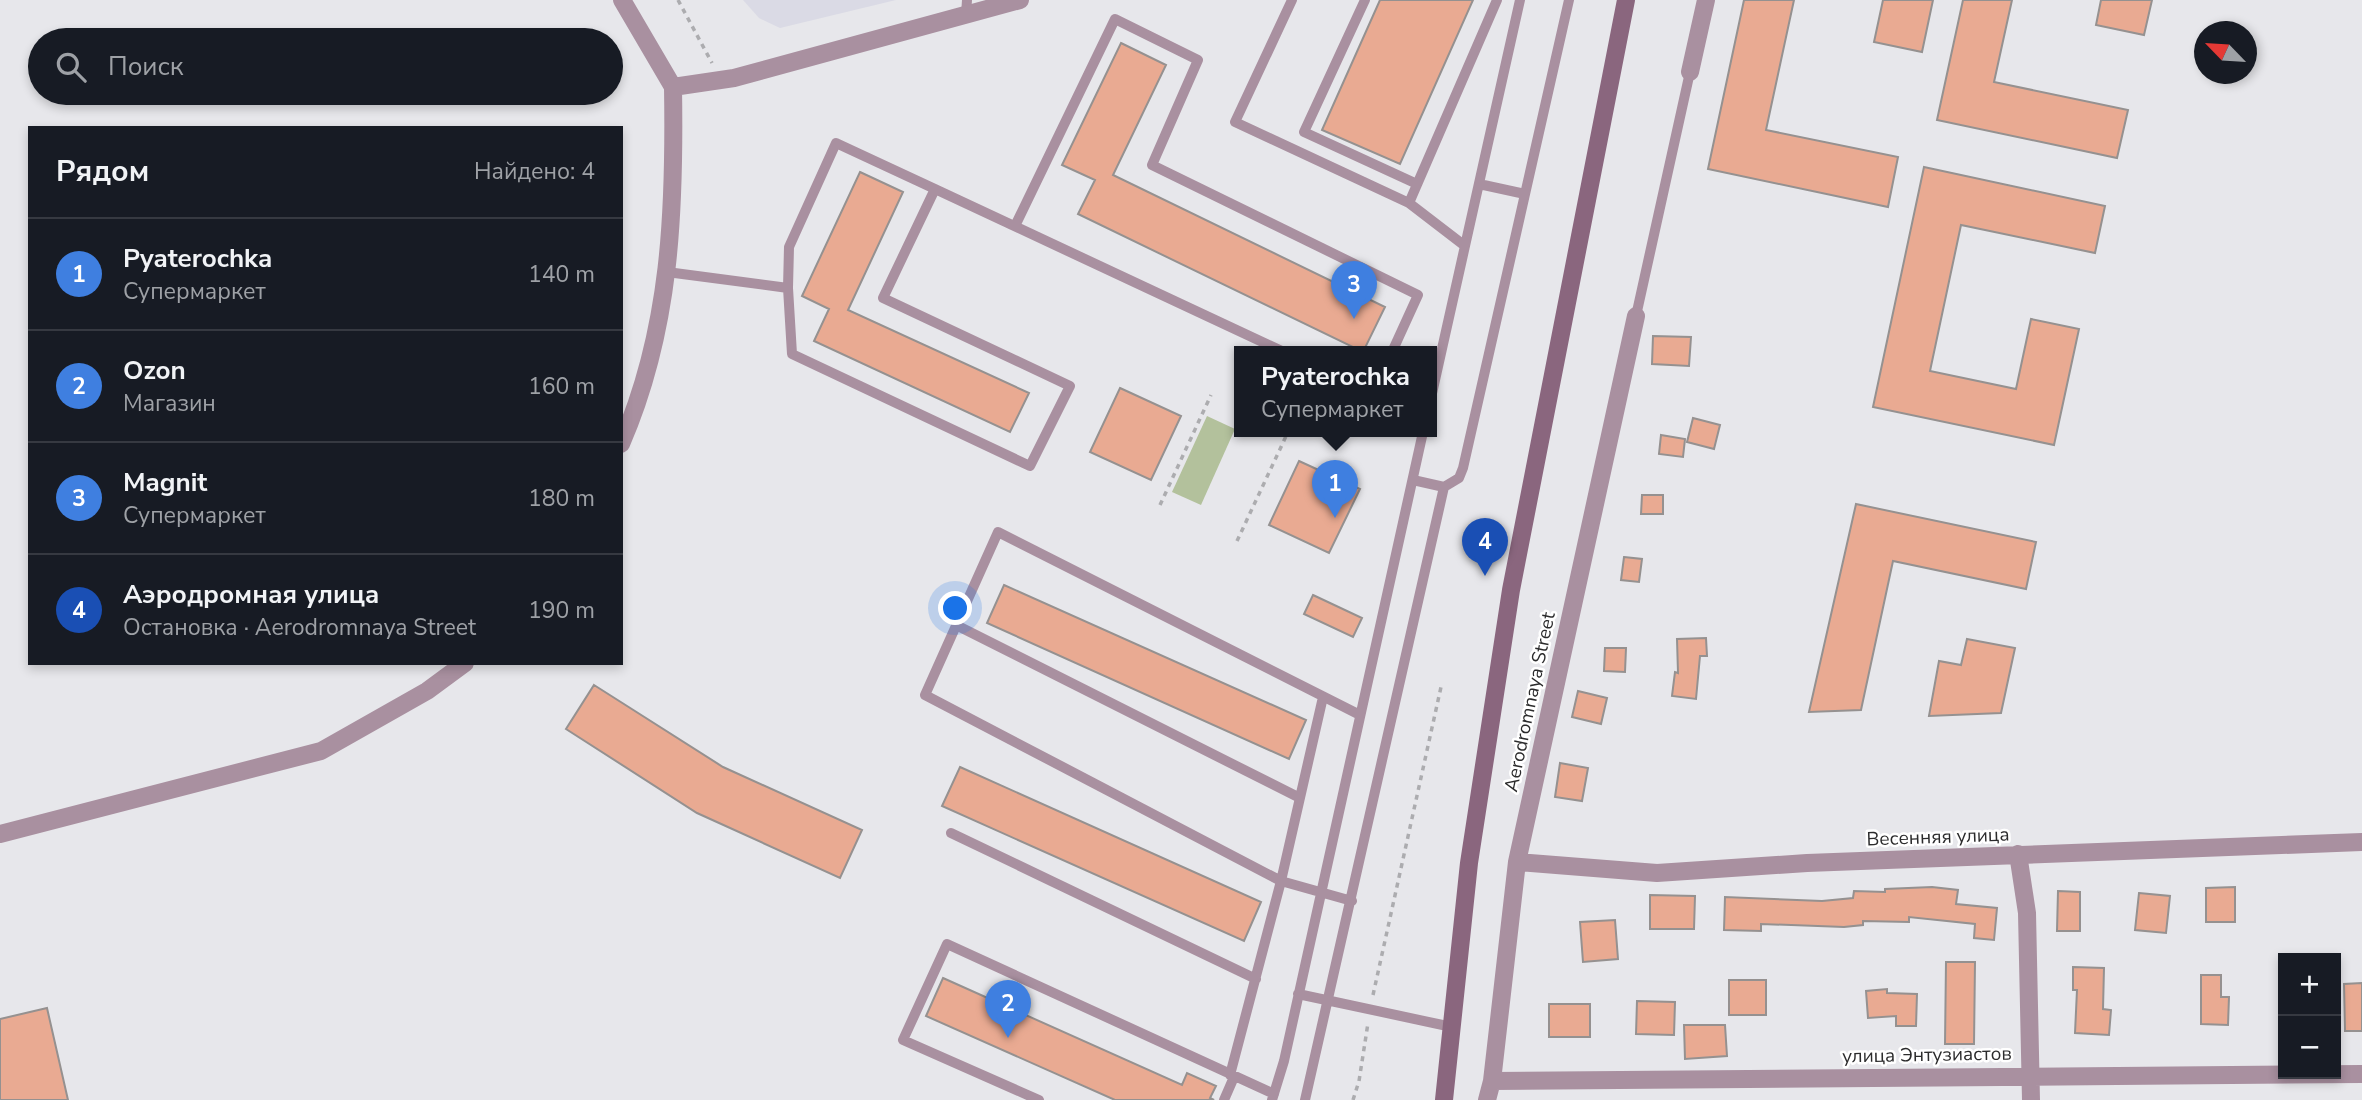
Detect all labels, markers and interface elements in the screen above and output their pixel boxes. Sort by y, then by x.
north arrow [2194,21,2257,84]
search box [28,28,623,105]
icon: search [52,48,90,86]
text: Поиск [108,49,184,84]
text: Рядом [56,151,149,192]
text: Найдено: 4 [474,156,595,187]
text: Pyaterochka [123,241,272,276]
text: 1 [72,259,86,290]
text: 140 m [528,259,595,290]
pin: 3 [1331,261,1377,319]
text: Супермаркет [123,276,266,307]
popup [1234,346,1437,437]
text: Ozon [123,353,186,388]
text: Pyaterochka [1261,359,1410,394]
text: 2 [72,371,86,402]
text: 160 m [528,371,595,402]
text: Магазин [123,388,216,419]
text: Супермаркет [1261,394,1404,425]
pin: 1 [1312,460,1358,518]
text: Magnit [123,465,207,500]
text: 3 [72,483,86,514]
text: 180 m [528,483,595,514]
text: Супермаркет [123,500,266,531]
pin: 4 [1462,518,1508,576]
text: Аэродромная улица [123,577,379,612]
your location [938,591,972,625]
text: 4 [72,595,86,626]
text: 190 m [528,595,595,626]
street label: Aerodromnaya Street [1498,610,1562,794]
text: Остановка · Aerodromnaya Street [123,612,476,643]
street label: Весенняя улица [1866,822,2010,852]
map controls [2278,953,2341,1079]
button: + [2278,953,2341,1016]
pin: 2 [985,980,1031,1038]
button: − [2278,1016,2341,1079]
street label: улица Энтузиастов [1842,1041,2012,1069]

